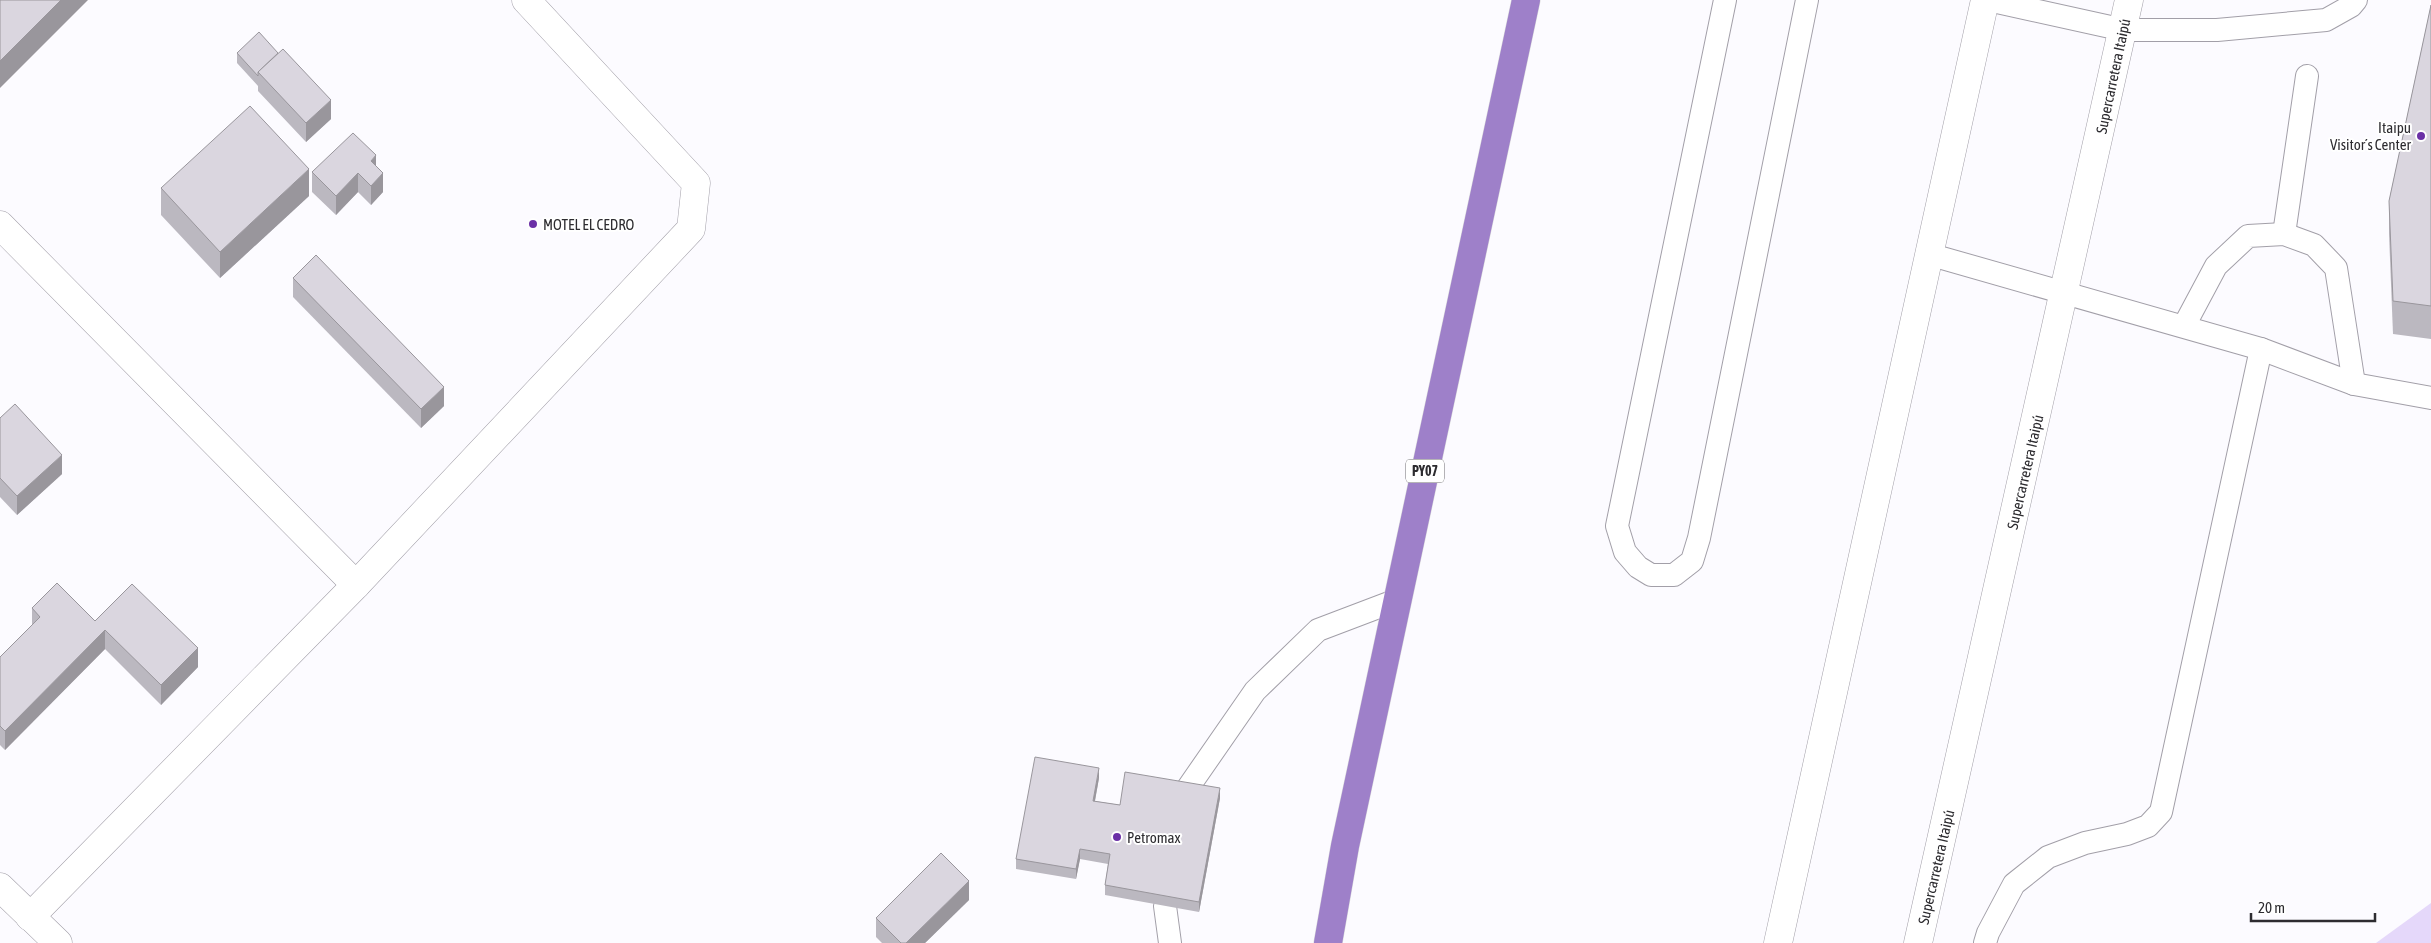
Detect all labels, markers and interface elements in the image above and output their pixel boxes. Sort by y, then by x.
street label: Supercarretera Itaipú [2093,17,2133,135]
place label: Itaipu Visitor´s Center [2330,119,2412,153]
marker: Itaipu Visitor´s Center [2415,130,2427,142]
place label: MOTEL EL CEDRO [543,216,634,233]
marker: MOTEL EL CEDRO [527,218,539,230]
street label: Supercarretera Itaipú [2004,413,2046,531]
road number: PY07 [1406,460,1444,482]
street label: Supercarretera Itaipú [1915,808,1957,926]
place label: Petromax [1127,829,1181,846]
marker: Petromax [1111,831,1123,843]
scale bar [2251,890,2375,922]
text: 20 m [2258,899,2285,916]

